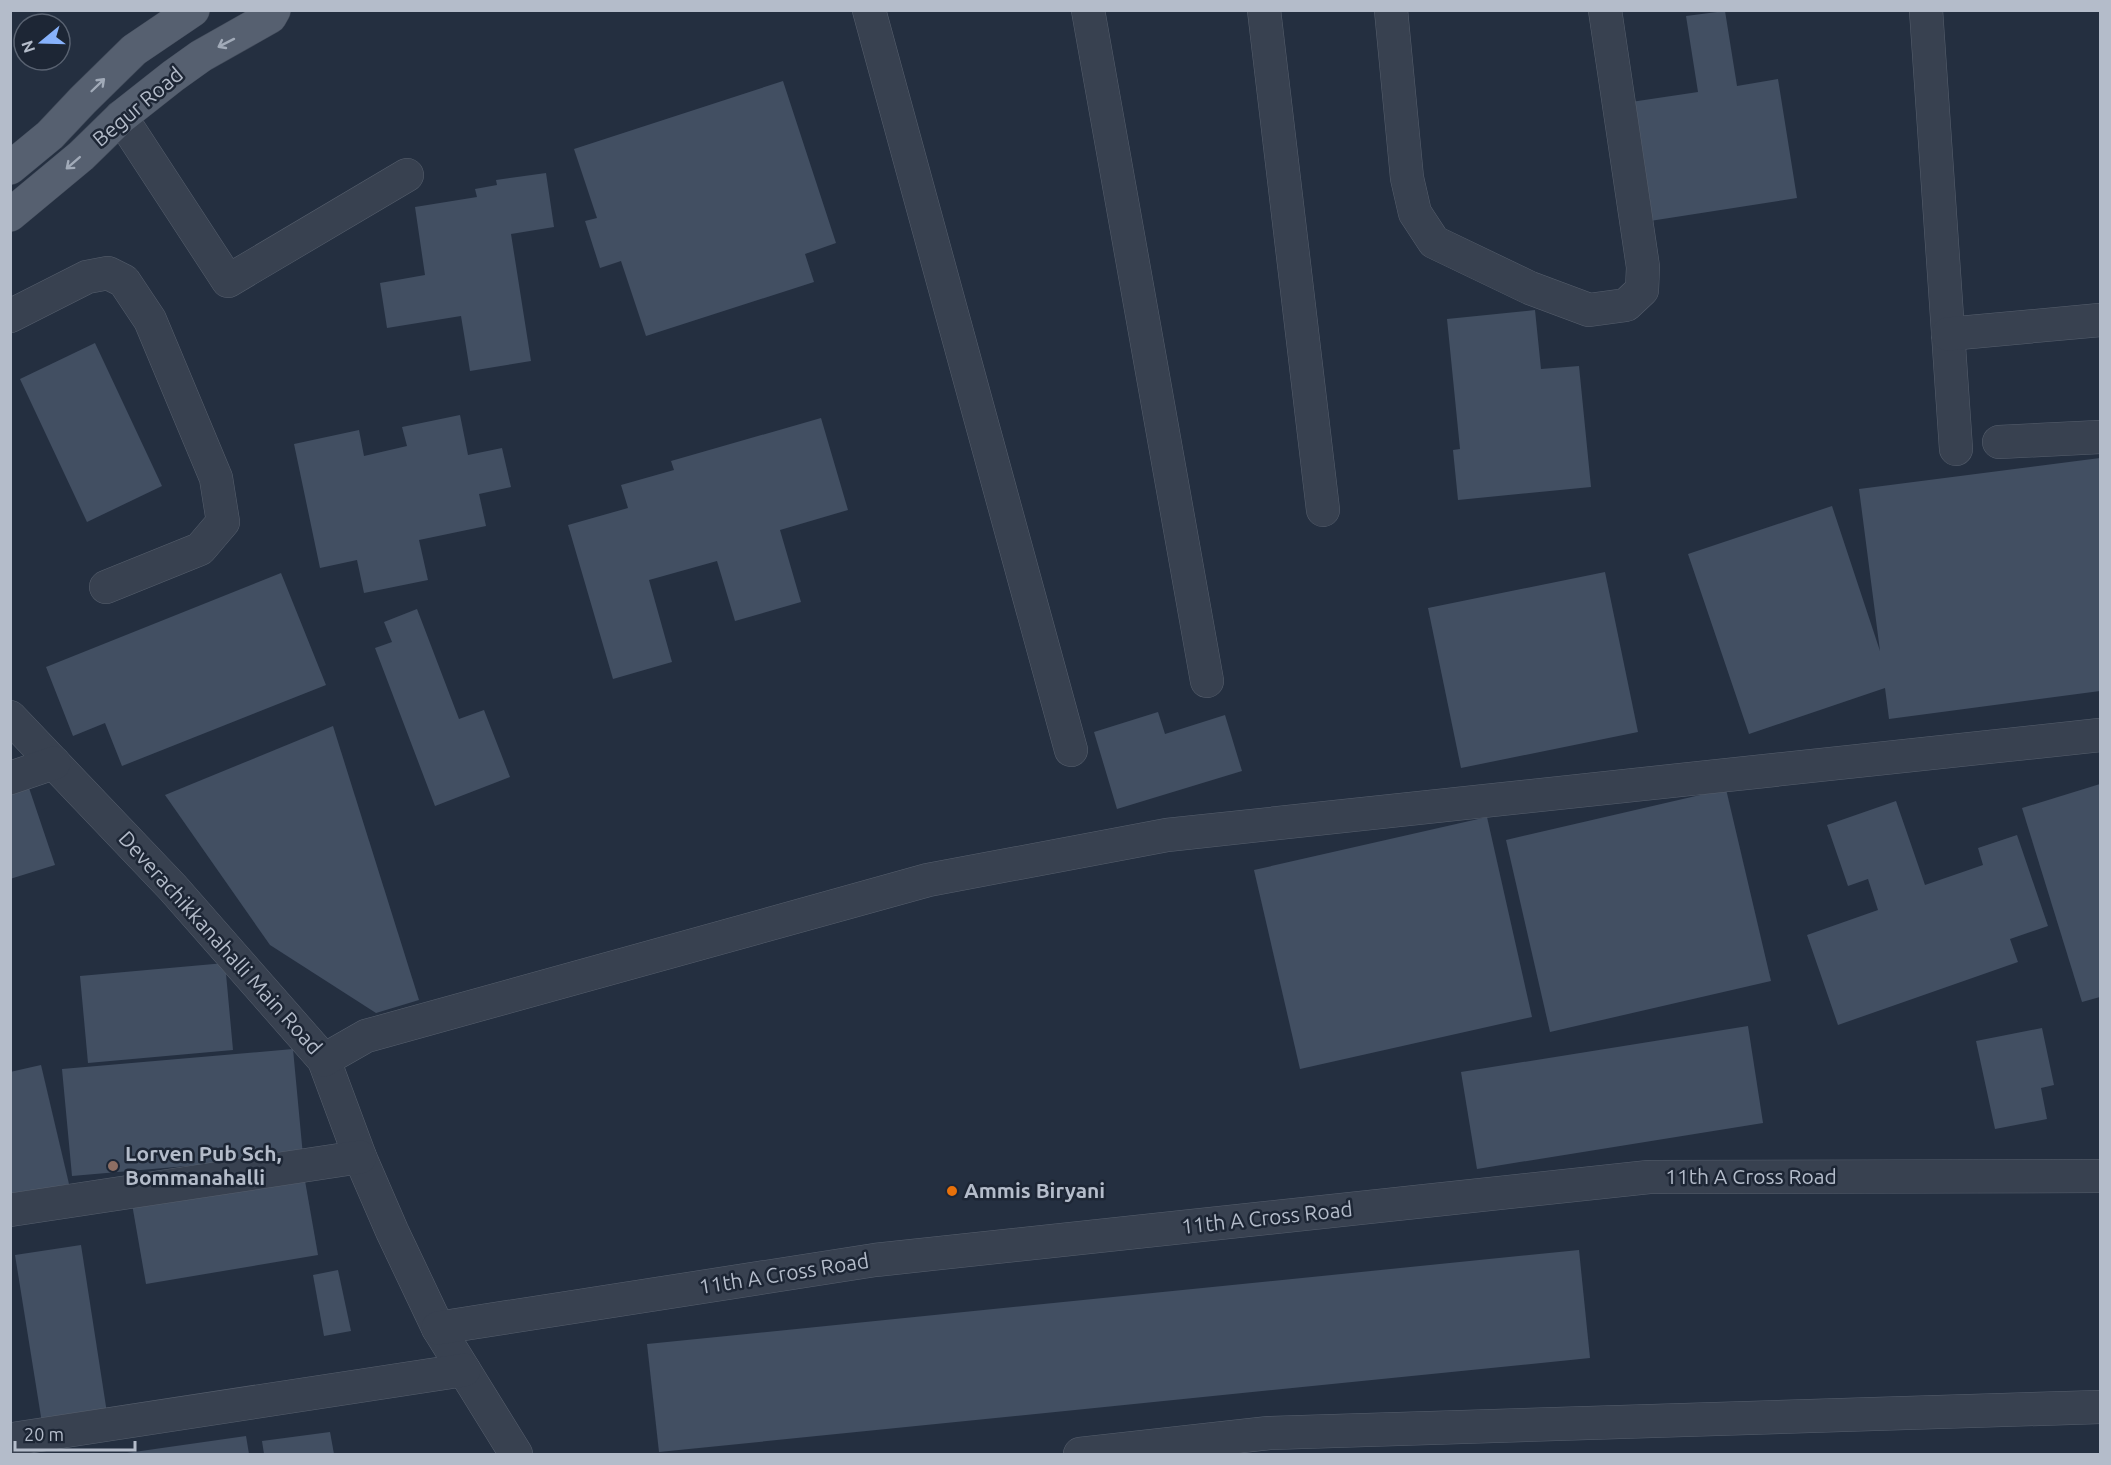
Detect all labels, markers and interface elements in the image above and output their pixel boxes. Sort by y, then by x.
north arrow [12,12,72,72]
one-way arrow [218,37,235,49]
text: N [17,38,38,55]
street label: Begur Road [87,62,187,151]
one-way arrow [91,78,106,92]
one-way arrow [66,156,81,170]
street label: Deverachikkanahalli Main Road [114,826,327,1059]
place label: Lorven Pub Sch, Bommanahalli [125,1141,282,1189]
marker: Lorven Pub Sch, Bommanahalli [106,1159,120,1173]
street label: 11th A Cross Road [1665,1164,1837,1188]
place label: Ammis Biryani [964,1178,1105,1202]
marker: Ammis Biryani [945,1184,959,1198]
street label: 11th A Cross Road [1180,1196,1354,1238]
street label: 11th A Cross Road [697,1248,871,1298]
scale bar [15,1414,135,1452]
text: 20 m [24,1424,64,1444]

